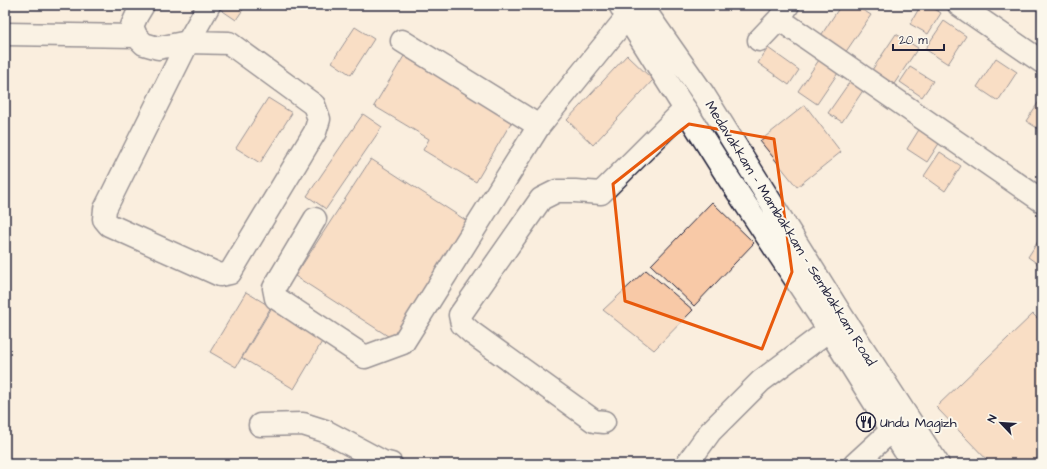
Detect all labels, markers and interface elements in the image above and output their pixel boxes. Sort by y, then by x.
scale bar [893,26,944,52]
text: 20 m [899,32,928,49]
street label: Medavakkam - Mambakkam - Sembakkam Road [700,97,881,370]
north arrow [981,403,1021,443]
restaurant icon: Undu Magizh [855,411,877,433]
place label: Undu Magizh [880,413,957,433]
text: N [984,413,1001,425]

